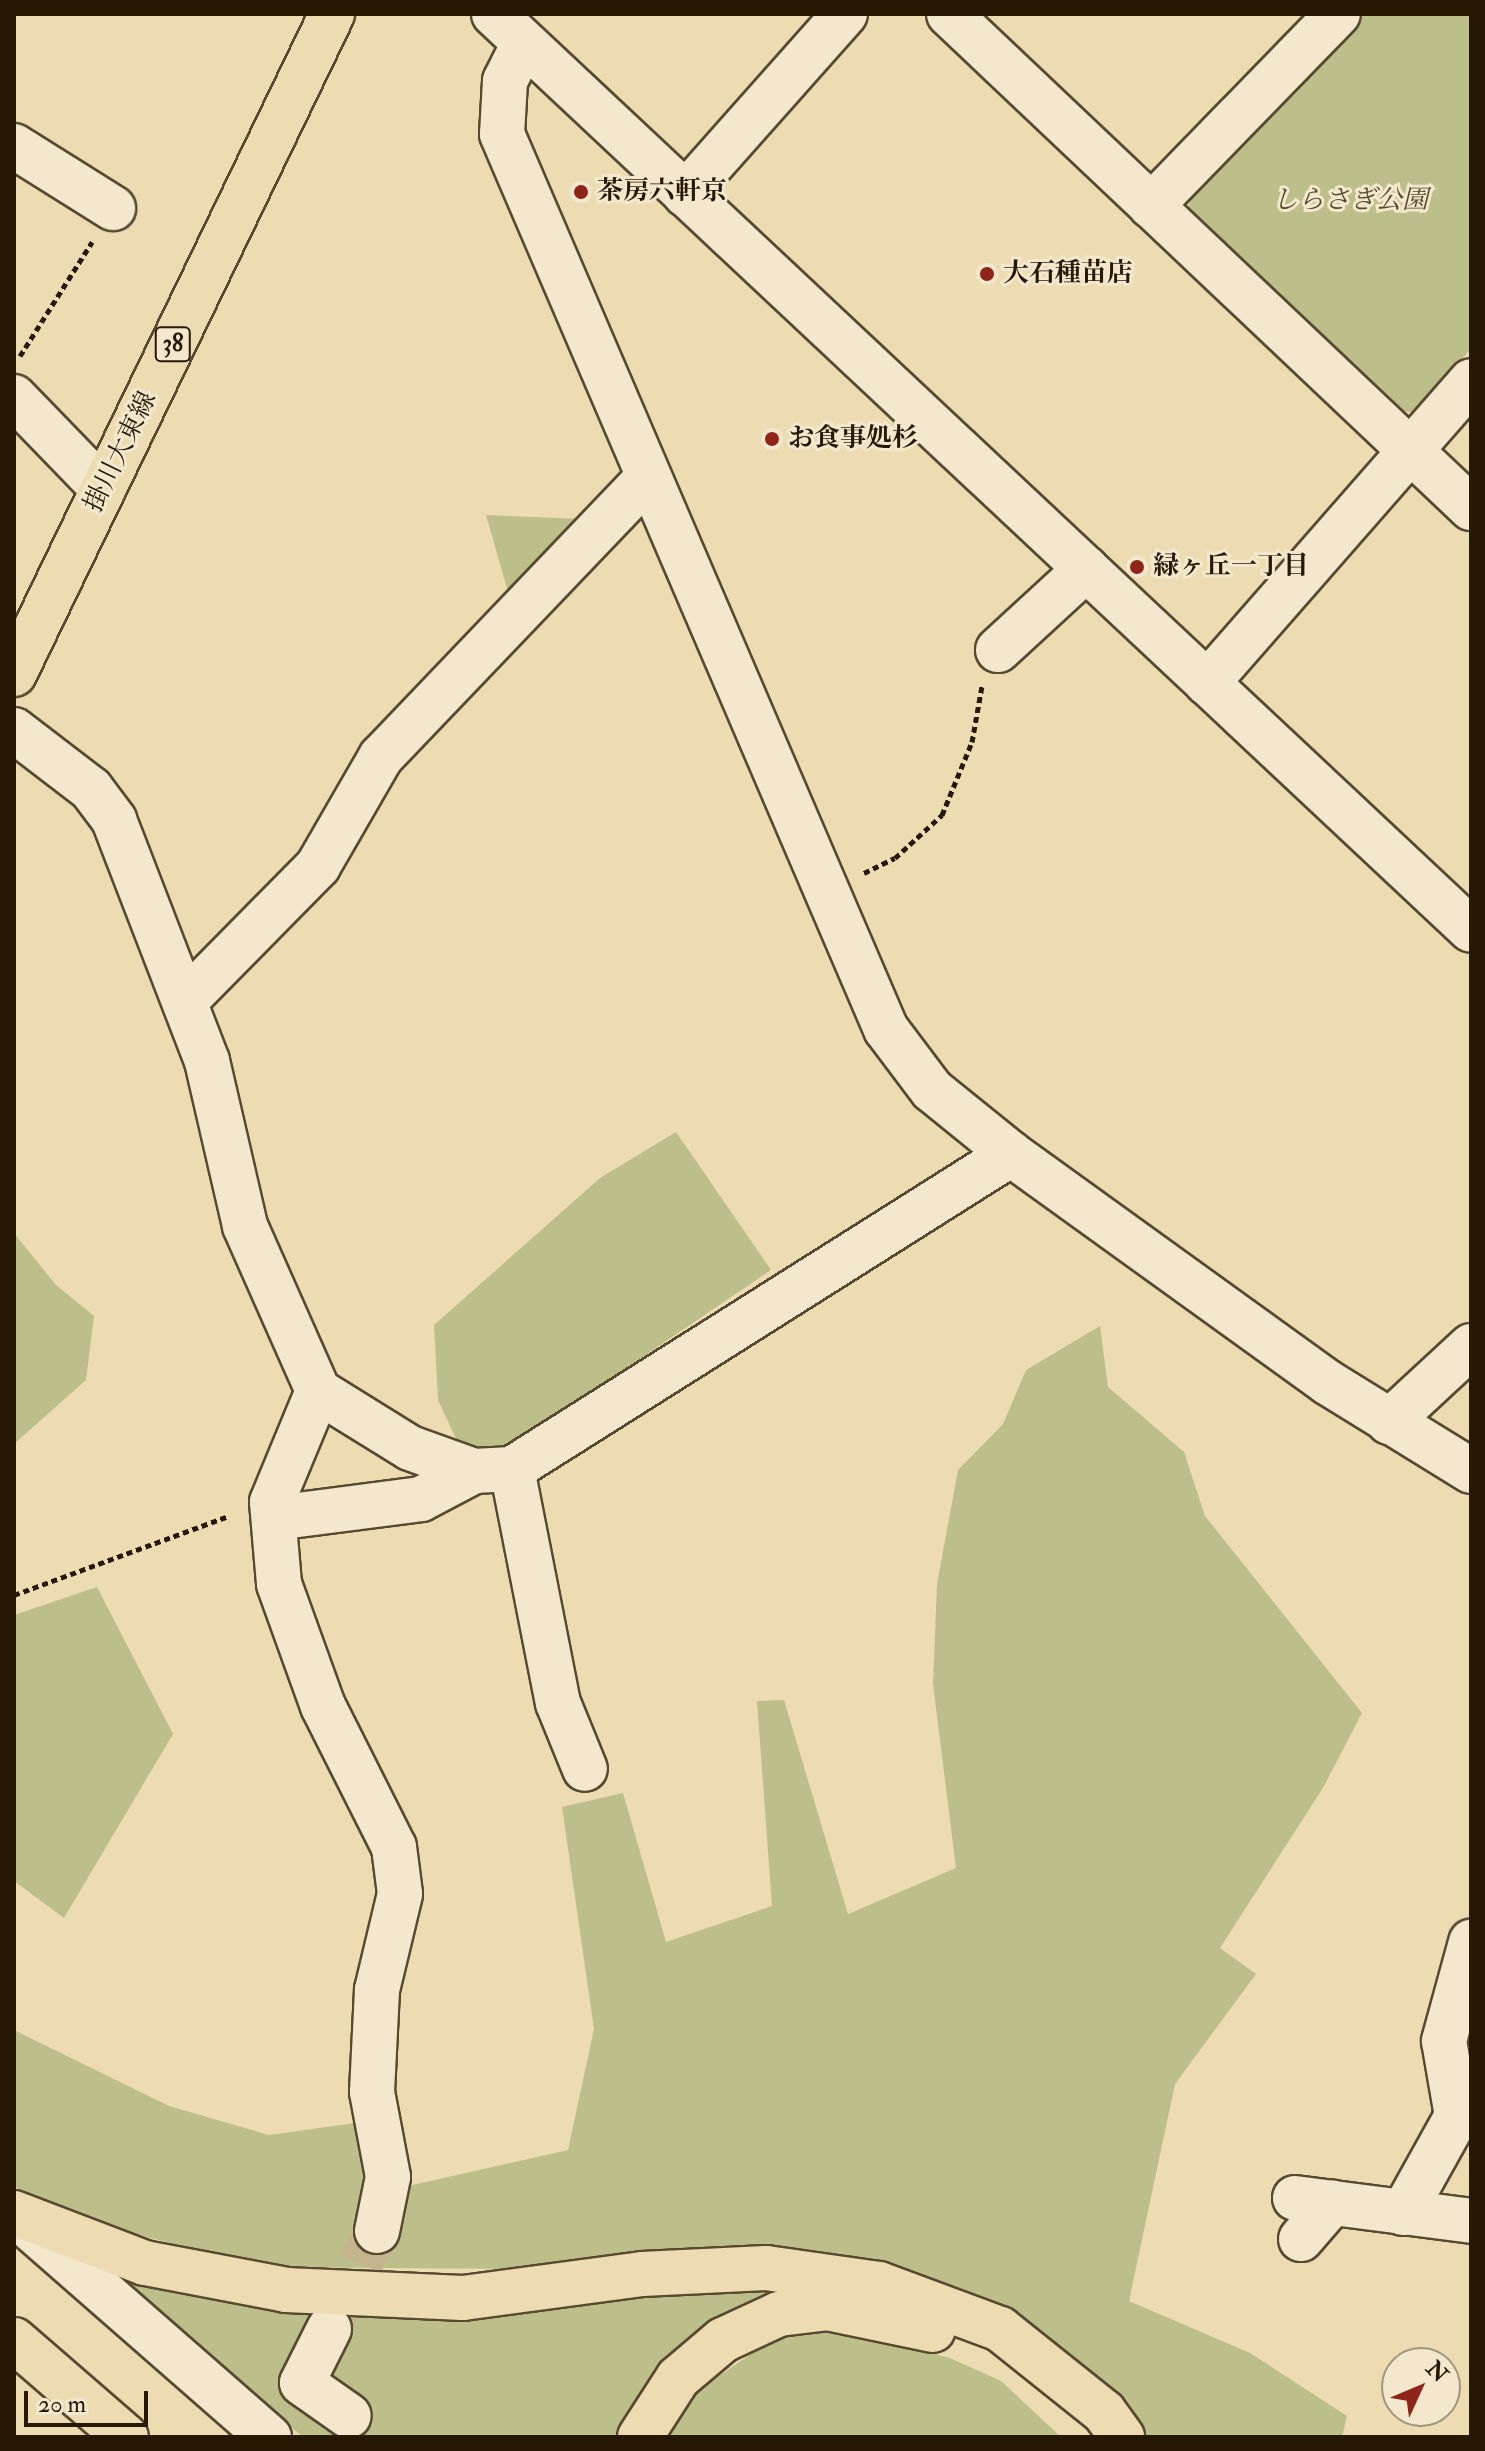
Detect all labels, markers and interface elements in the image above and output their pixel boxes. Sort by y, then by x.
place label: 茶房六軒京 [597,176,727,208]
marker: 茶房六軒京 [572,183,590,201]
park label: しらさぎ公園 [1272,185,1428,217]
place label: 大石種苗店 [1003,258,1133,290]
marker: 大石種苗店 [978,265,996,283]
road number: 38 [153,324,193,364]
street label: 掛川大東線 [78,387,164,517]
place label: お食事処杉 [788,423,918,455]
marker: お食事処杉 [763,430,781,448]
place label: 緑ヶ丘一丁目 [1153,551,1309,583]
marker: 緑ヶ丘一丁目 [1128,558,1146,576]
north arrow [1381,2347,1461,2427]
text: N [1420,2355,1454,2389]
scale bar [28,2375,152,2425]
text: 20 m [38,2389,86,2420]

